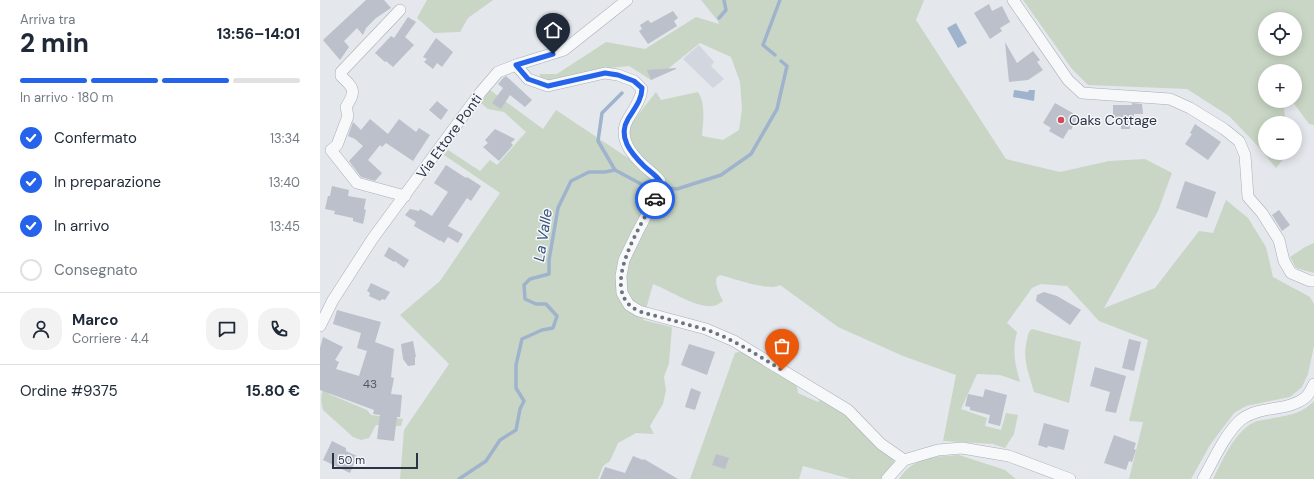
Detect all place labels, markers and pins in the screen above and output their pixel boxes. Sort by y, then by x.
pin [536,13,570,54]
place label: Oaks Cottage [1069,111,1157,129]
marker: Oaks Cottage [1056,115,1066,125]
pin [765,329,799,370]

